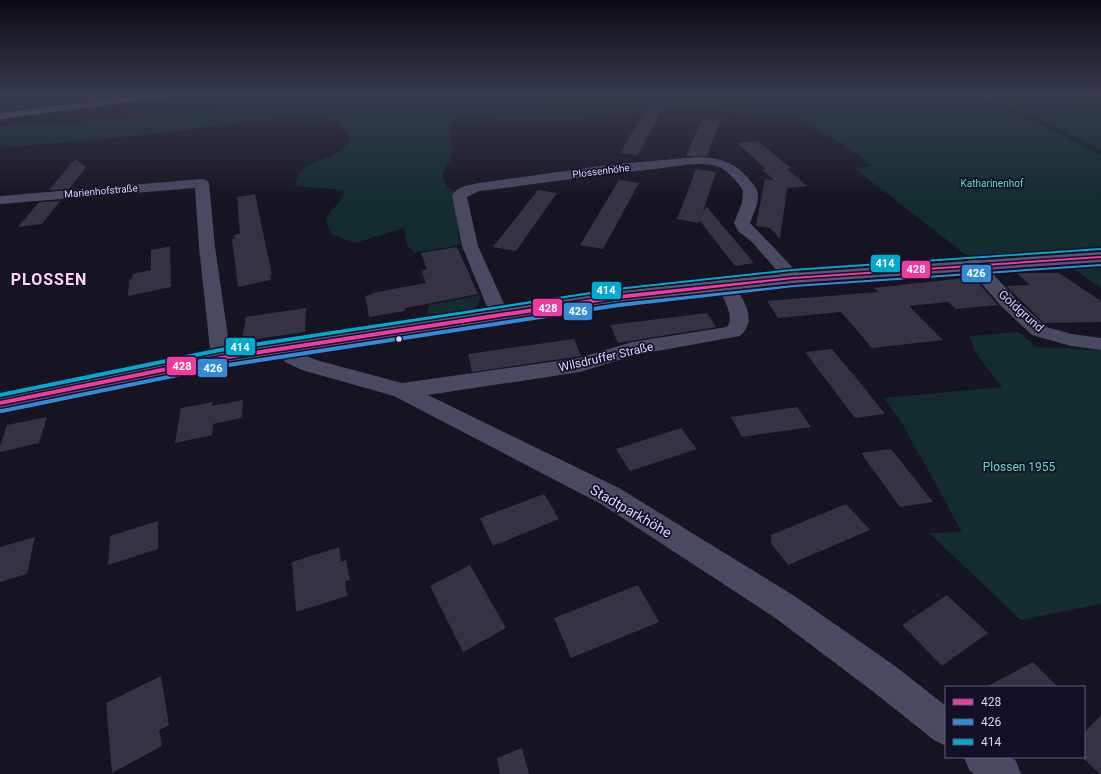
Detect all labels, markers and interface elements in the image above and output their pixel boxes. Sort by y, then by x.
street label: Plossenhöhe [572,162,630,180]
park label: Katharinenhof [961,178,1024,189]
street label: Marienhofstraße [64,182,138,200]
line badge: 414 [870,254,901,273]
text: 414 [876,257,895,270]
line badge: 428 [901,260,931,279]
text: 428 [907,263,925,276]
line badge: 426 [961,264,992,283]
text: 426 [967,267,985,280]
district label: PLOSSEN [11,270,87,289]
line badge: 414 [591,281,622,300]
text: 414 [597,284,616,297]
street label: Goldgrund [996,287,1046,335]
line badge: 428 [532,298,563,317]
text: 428 [539,302,557,315]
line badge: 426 [563,302,593,321]
text: 426 [569,305,587,318]
unlabelled marker [394,334,404,344]
line badge: 414 [225,337,256,356]
street label: Wilsdruffer Straße [557,339,655,375]
text: 414 [231,341,250,354]
line badge: 428 [166,356,197,376]
line badge: 426 [197,358,228,378]
text: 428 [173,360,191,373]
text: 426 [204,362,222,375]
park label: Plossen 1955 [983,460,1056,474]
street label: Stadtparkhöhe [588,481,674,541]
legend [945,686,1085,758]
text: 428 [981,695,1001,709]
text: 426 [981,715,1001,729]
text: 414 [981,735,1001,749]

